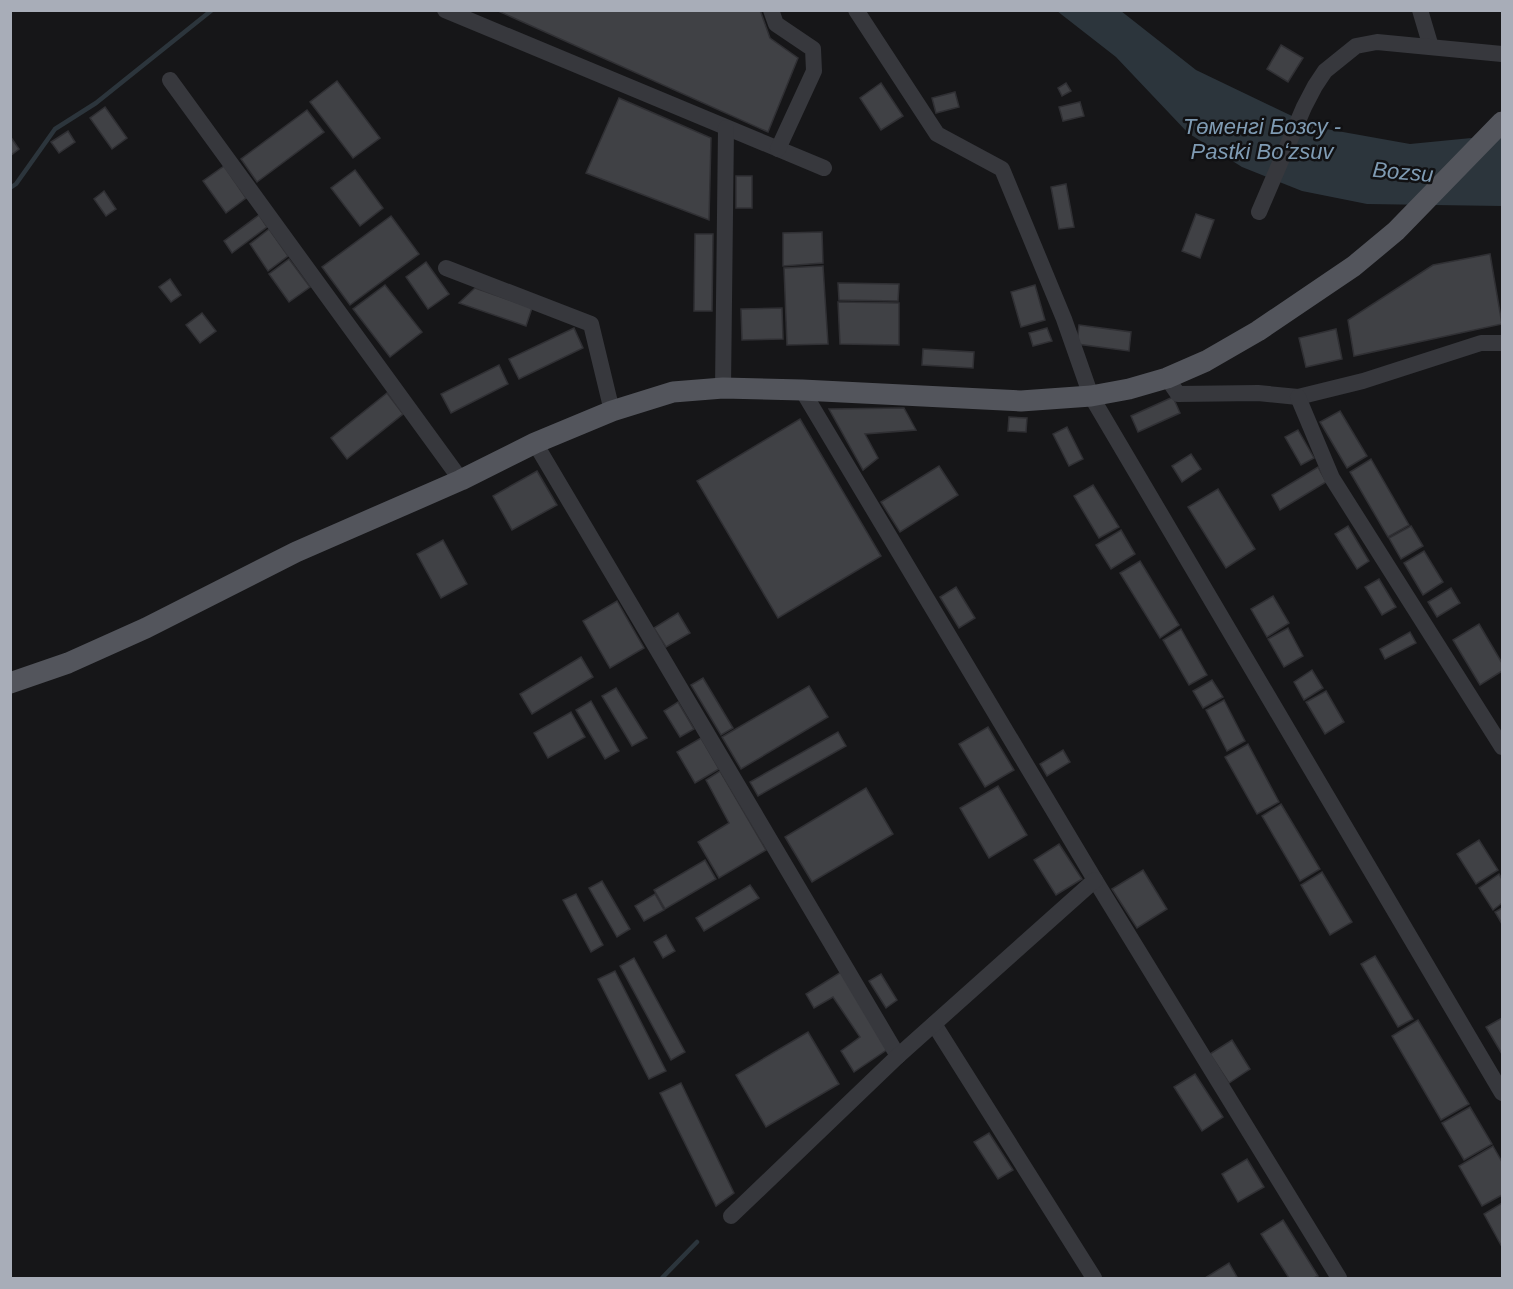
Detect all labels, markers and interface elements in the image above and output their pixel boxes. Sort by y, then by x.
water label: Төменгі Бозсу - Pastki Boʻzsuv [1183,114,1341,164]
water label: Bozsu [1371,157,1435,187]

